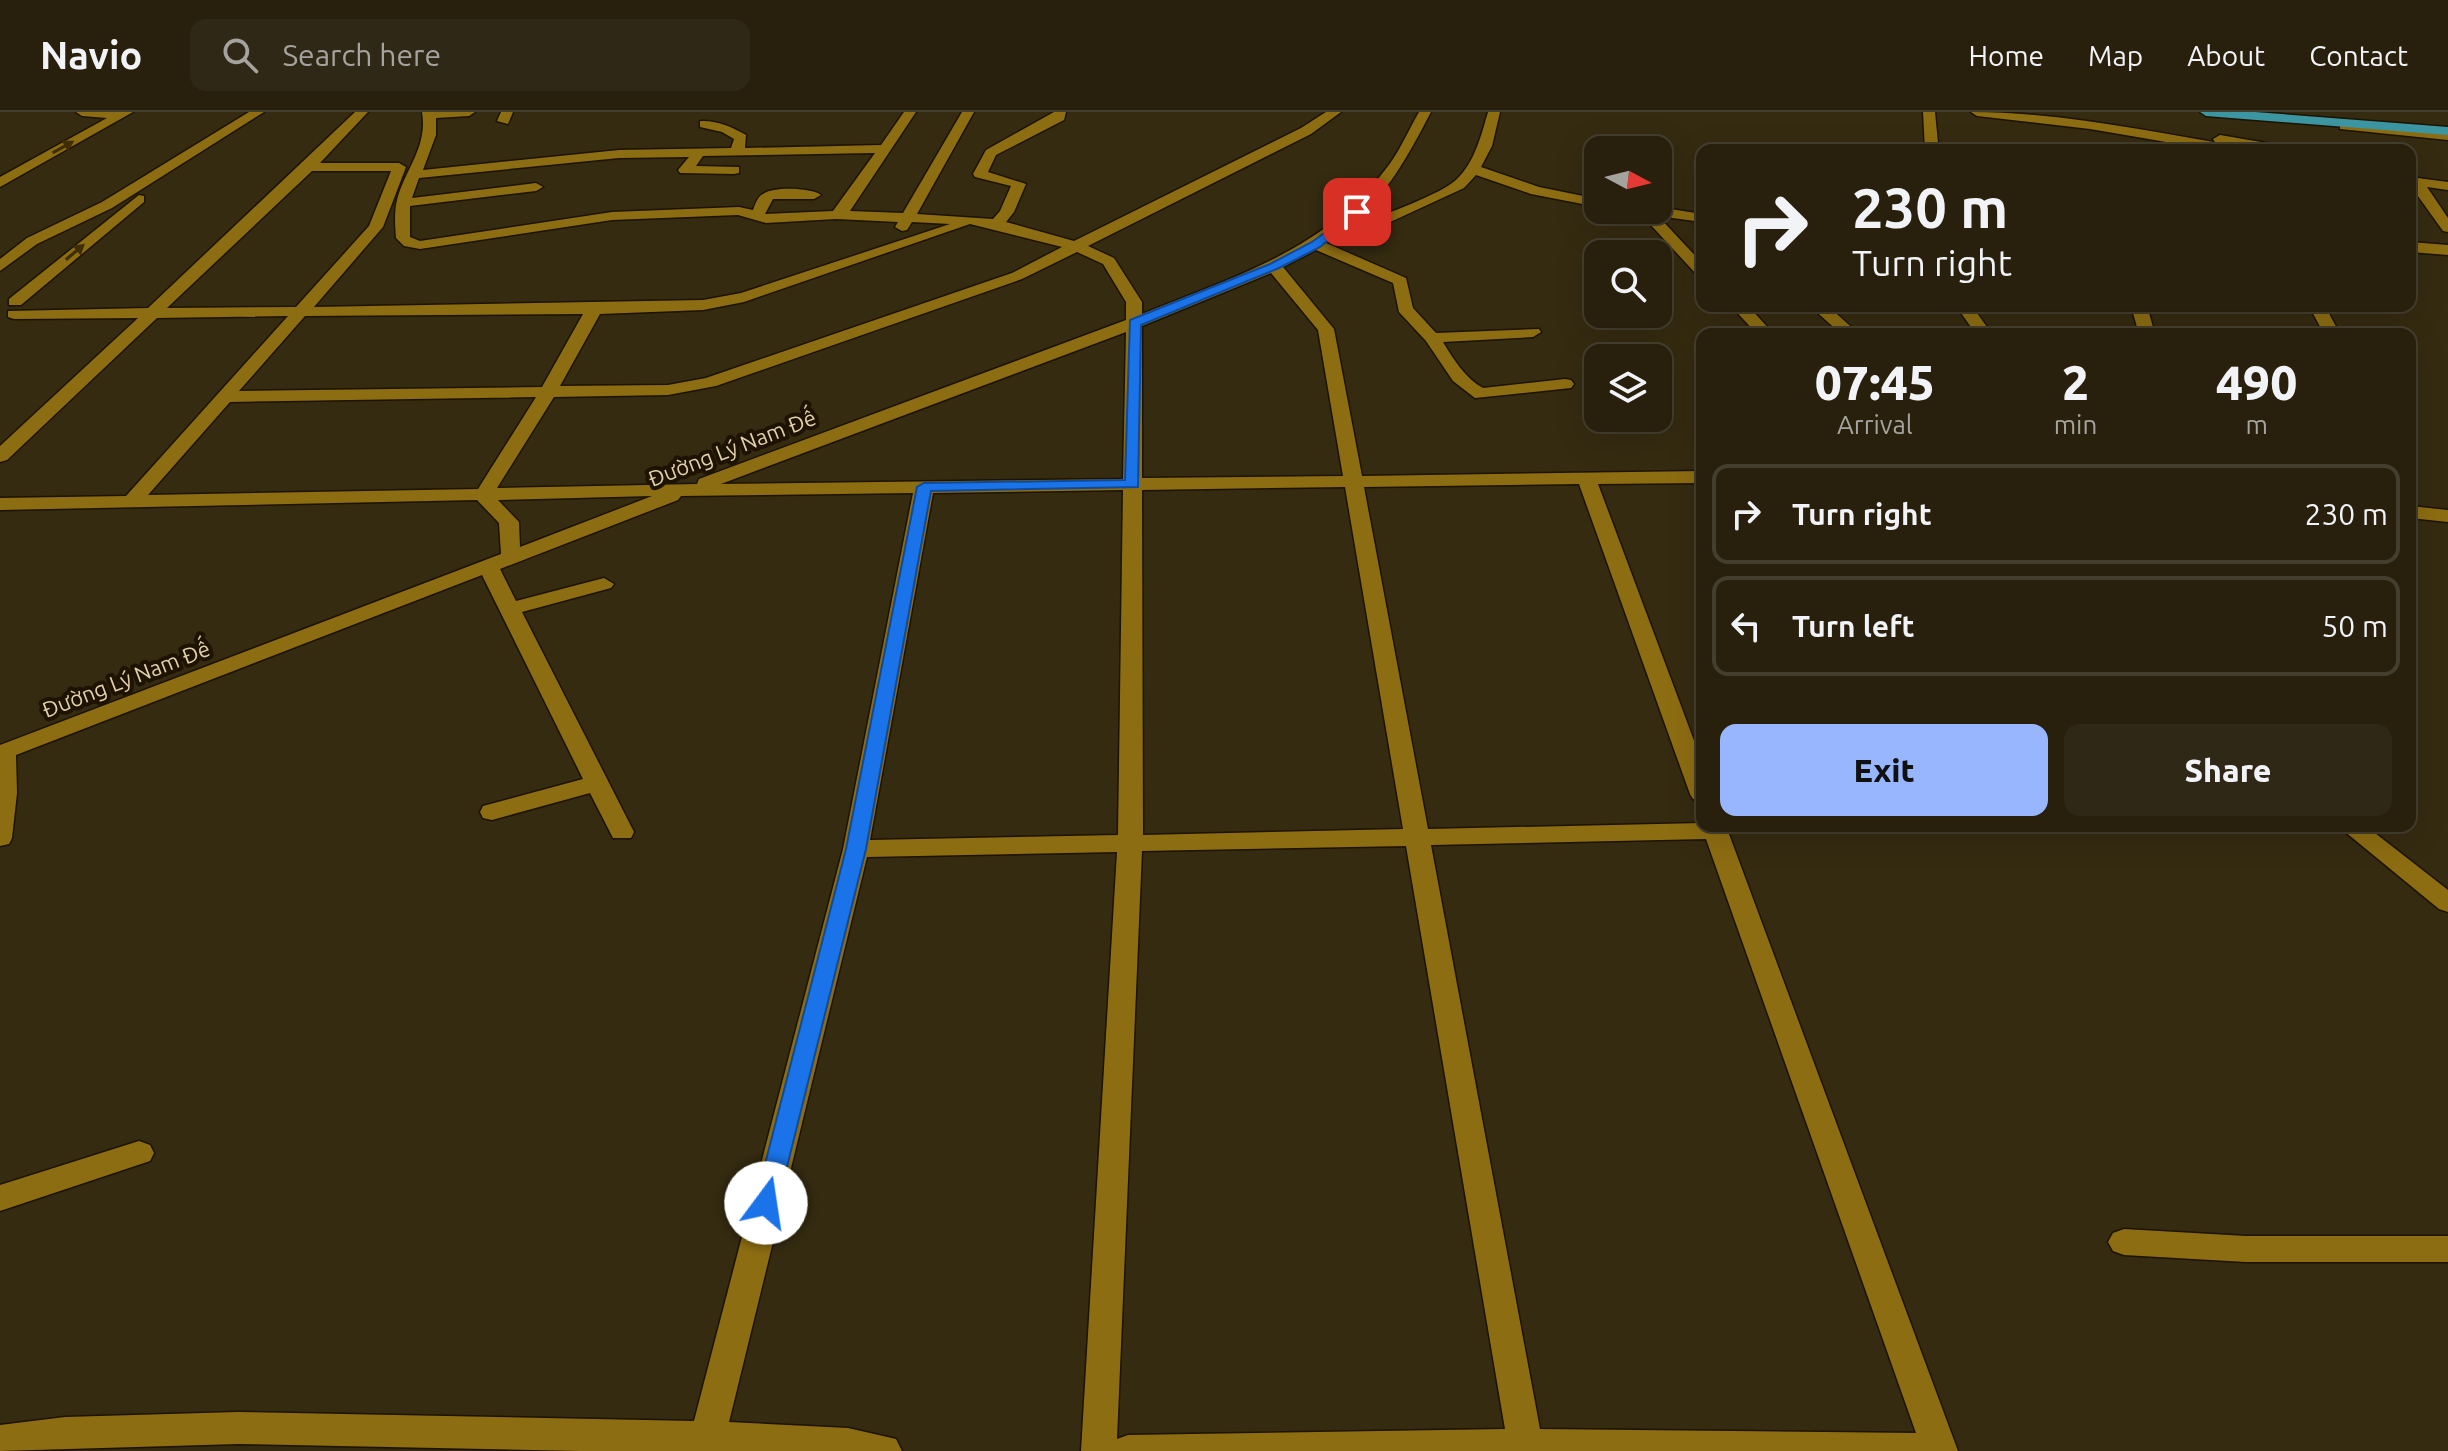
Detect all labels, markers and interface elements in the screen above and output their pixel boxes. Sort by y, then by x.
search box [190,19,750,91]
icon: search [218,33,262,77]
text: Navio [40,34,142,76]
text: Search here [282,38,441,72]
text: Home [1969,40,2044,71]
text: Map [2088,40,2143,71]
text: About [2187,40,2265,71]
text: Contact [2309,40,2408,71]
north arrow [1584,136,1672,224]
map controls [1584,136,1672,432]
one-way arrow [52,140,75,154]
icon: right [1720,176,1824,280]
text: 230 m [1852,176,2008,239]
pin [1323,178,1391,246]
icon: arrive [1335,190,1379,234]
button: search [1584,240,1672,328]
text: Turn right [1852,242,2012,283]
one-way arrow [65,244,85,261]
button: layers [1584,344,1672,432]
text: 07:45 [1815,355,1935,409]
text: 2 [2062,355,2089,409]
text: 490 [2216,355,2297,409]
street label: Đường Lý Nam Đế [644,402,819,491]
text: Arrival [1837,410,1913,439]
text: min [2054,410,2097,439]
text: m [2245,410,2268,439]
icon: right [1724,492,1768,536]
text: Turn right [1792,497,1932,531]
text: 230 m [2304,497,2388,531]
icon: left [1724,604,1768,648]
text: Turn left [1792,609,1914,643]
text: 50 m [2321,609,2388,643]
street label: Đường Lý Nam Đế [38,633,213,722]
button: Exit [1720,724,2048,816]
button: Share [2064,724,2392,816]
position arrow [724,1161,808,1245]

